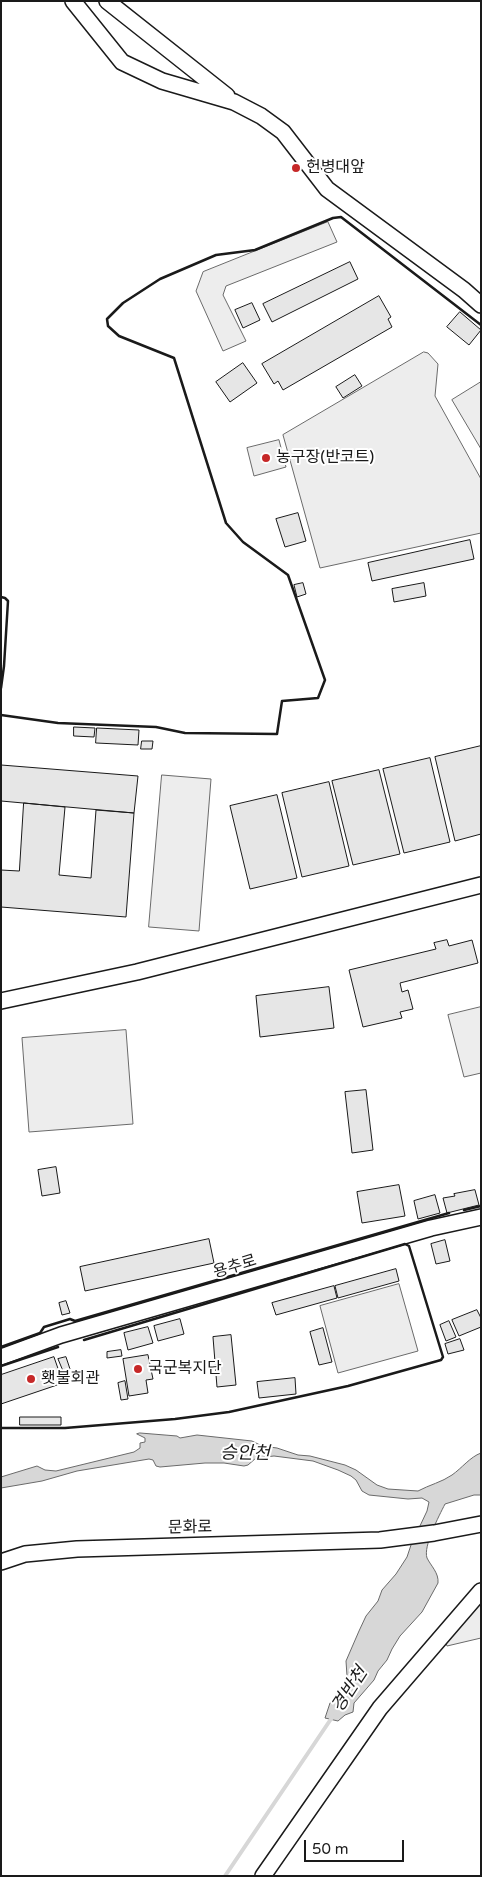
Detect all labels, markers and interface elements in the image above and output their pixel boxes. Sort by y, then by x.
place label: 헌병대앞 [306,158,365,178]
marker: 헌병대앞 [290,162,302,174]
place label: 농구장(반코트) [276,448,374,468]
marker: 농구장(반코트) [260,452,272,464]
street label: 용추로 [211,1251,259,1283]
place label: 국군복지단 [148,1359,222,1379]
marker: 국군복지단 [132,1363,144,1375]
place label: 횃불회관 [41,1369,100,1389]
marker: 횃불회관 [25,1373,37,1385]
water label: 승안천 [220,1443,270,1465]
street label: 문화로 [168,1518,212,1538]
water label: 경반천 [327,1663,373,1717]
scale bar [307,1830,407,1862]
text: 50 m [312,1840,349,1858]

